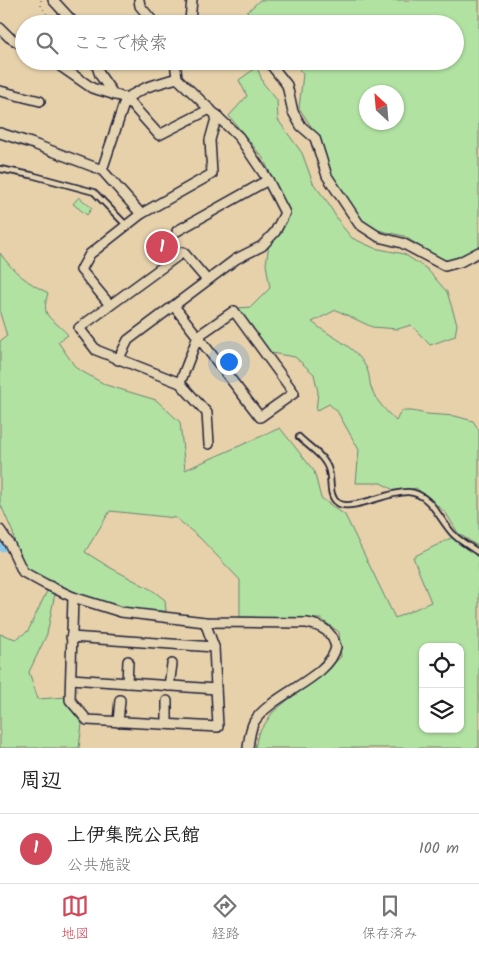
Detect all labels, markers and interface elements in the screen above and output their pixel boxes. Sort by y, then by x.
search box [15,15,464,70]
icon: search [33,29,61,57]
text: ここで検索 [73,29,168,59]
north arrow [359,85,404,130]
pin: 1 [146,228,178,266]
your location [216,349,242,375]
map controls [419,643,464,733]
button: locate [419,643,464,688]
button: layers [419,688,464,733]
text: 周辺 [20,765,62,798]
text: 上伊集院公民館 [67,821,200,851]
text: 1 [34,836,38,861]
text: 100 m [419,836,459,861]
text: 公共施設 [67,853,131,878]
tab: 地図 [61,892,89,945]
tab: 経路 [211,892,239,945]
tab: 保存済み [362,892,418,945]

